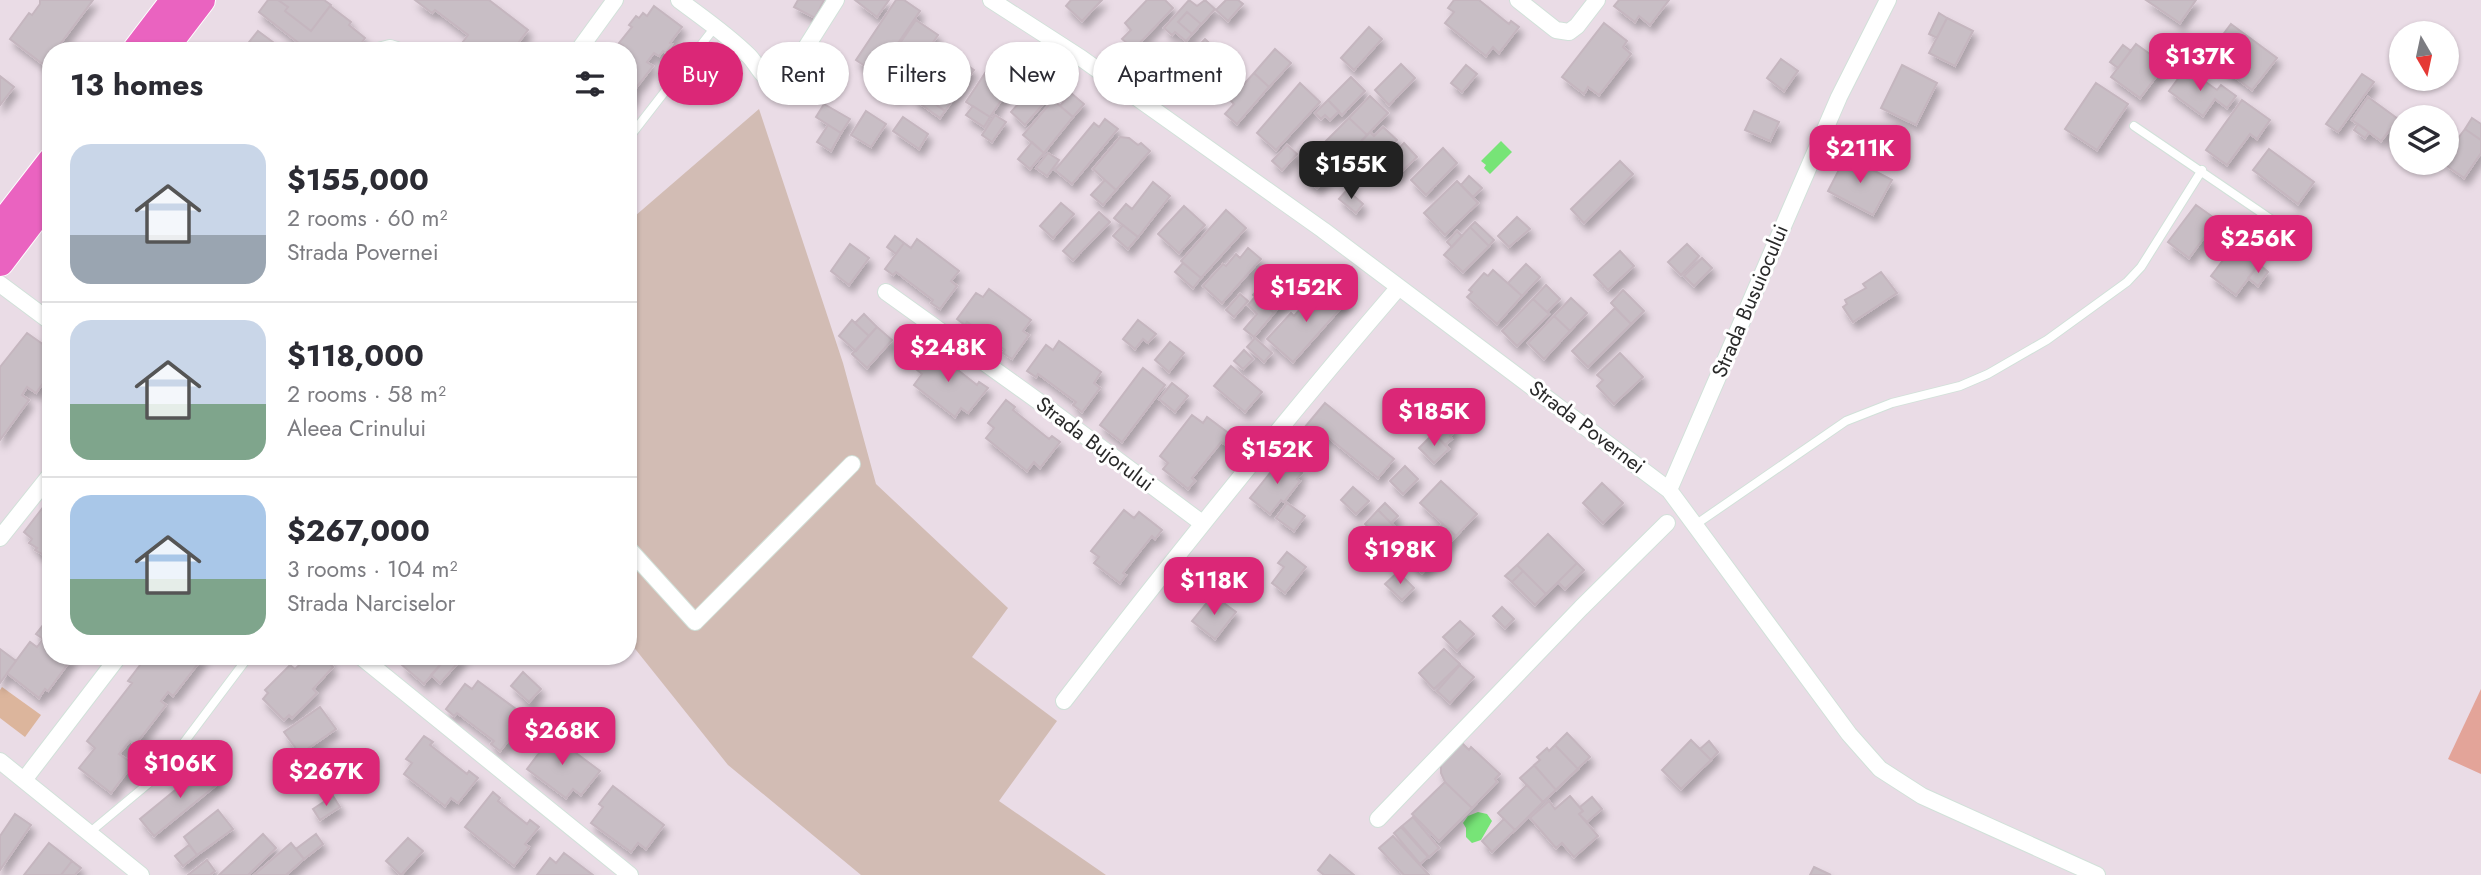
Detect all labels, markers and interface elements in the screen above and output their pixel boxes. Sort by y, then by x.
north arrow [2389,21,2459,91]
map controls [2389,21,2459,175]
pin: $137K [2151,34,2249,93]
text: $137K [2165,39,2235,73]
chip: Buy [658,42,743,105]
chip: Rent [757,42,849,105]
chip: Filters [863,42,971,105]
chip: New [985,42,1079,105]
chip: Apartment [1093,42,1246,105]
text: 13 homes [70,63,203,106]
icon: filters [571,65,609,103]
button: layers [2389,105,2459,175]
pin: $211K [1811,125,1909,185]
text: $211K [1826,131,1894,165]
pin: $155K [1302,142,1400,201]
text: $155K [1315,147,1387,181]
text: $155,000 [287,158,429,201]
icon: home [126,172,210,256]
text: 2 rooms · 60 m² [287,201,447,235]
pin: $256K [2209,216,2307,275]
street label: Strada Busuiocului [1704,220,1796,382]
text: $256K [2220,221,2296,255]
text: Strada Povernei [287,235,439,269]
pin: $152K [1257,264,1355,324]
text: $152K [1270,270,1342,304]
pin: $248K [899,324,997,384]
text: $248K [910,330,986,364]
text: $118,000 [287,334,424,377]
icon: home [126,348,210,432]
street label: Strada Povernei [1523,373,1651,481]
text: 2 rooms · 58 m² [287,377,446,411]
pin: $185K [1385,388,1483,448]
street label: Strada Bujorului [1030,390,1160,498]
text: $185K [1398,394,1470,428]
text: Aleea Crinului [287,411,426,445]
pin: $152K [1228,426,1326,486]
text: $152K [1241,432,1313,466]
text: $267,000 [287,509,430,552]
icon: home [126,523,210,607]
pin: $198K [1351,526,1449,586]
text: $198K [1364,532,1436,566]
text: 3 rooms · 104 m² [287,552,457,586]
pin: $118K [1165,558,1263,617]
text: $118K [1180,563,1248,597]
text: Strada Narciselor [287,586,455,620]
pin: $268K [513,708,611,767]
text: $268K [524,713,600,747]
pin: $106K [131,740,229,800]
text: $106K [144,746,216,780]
pin: $267K [277,748,375,808]
text: $267K [289,754,363,788]

